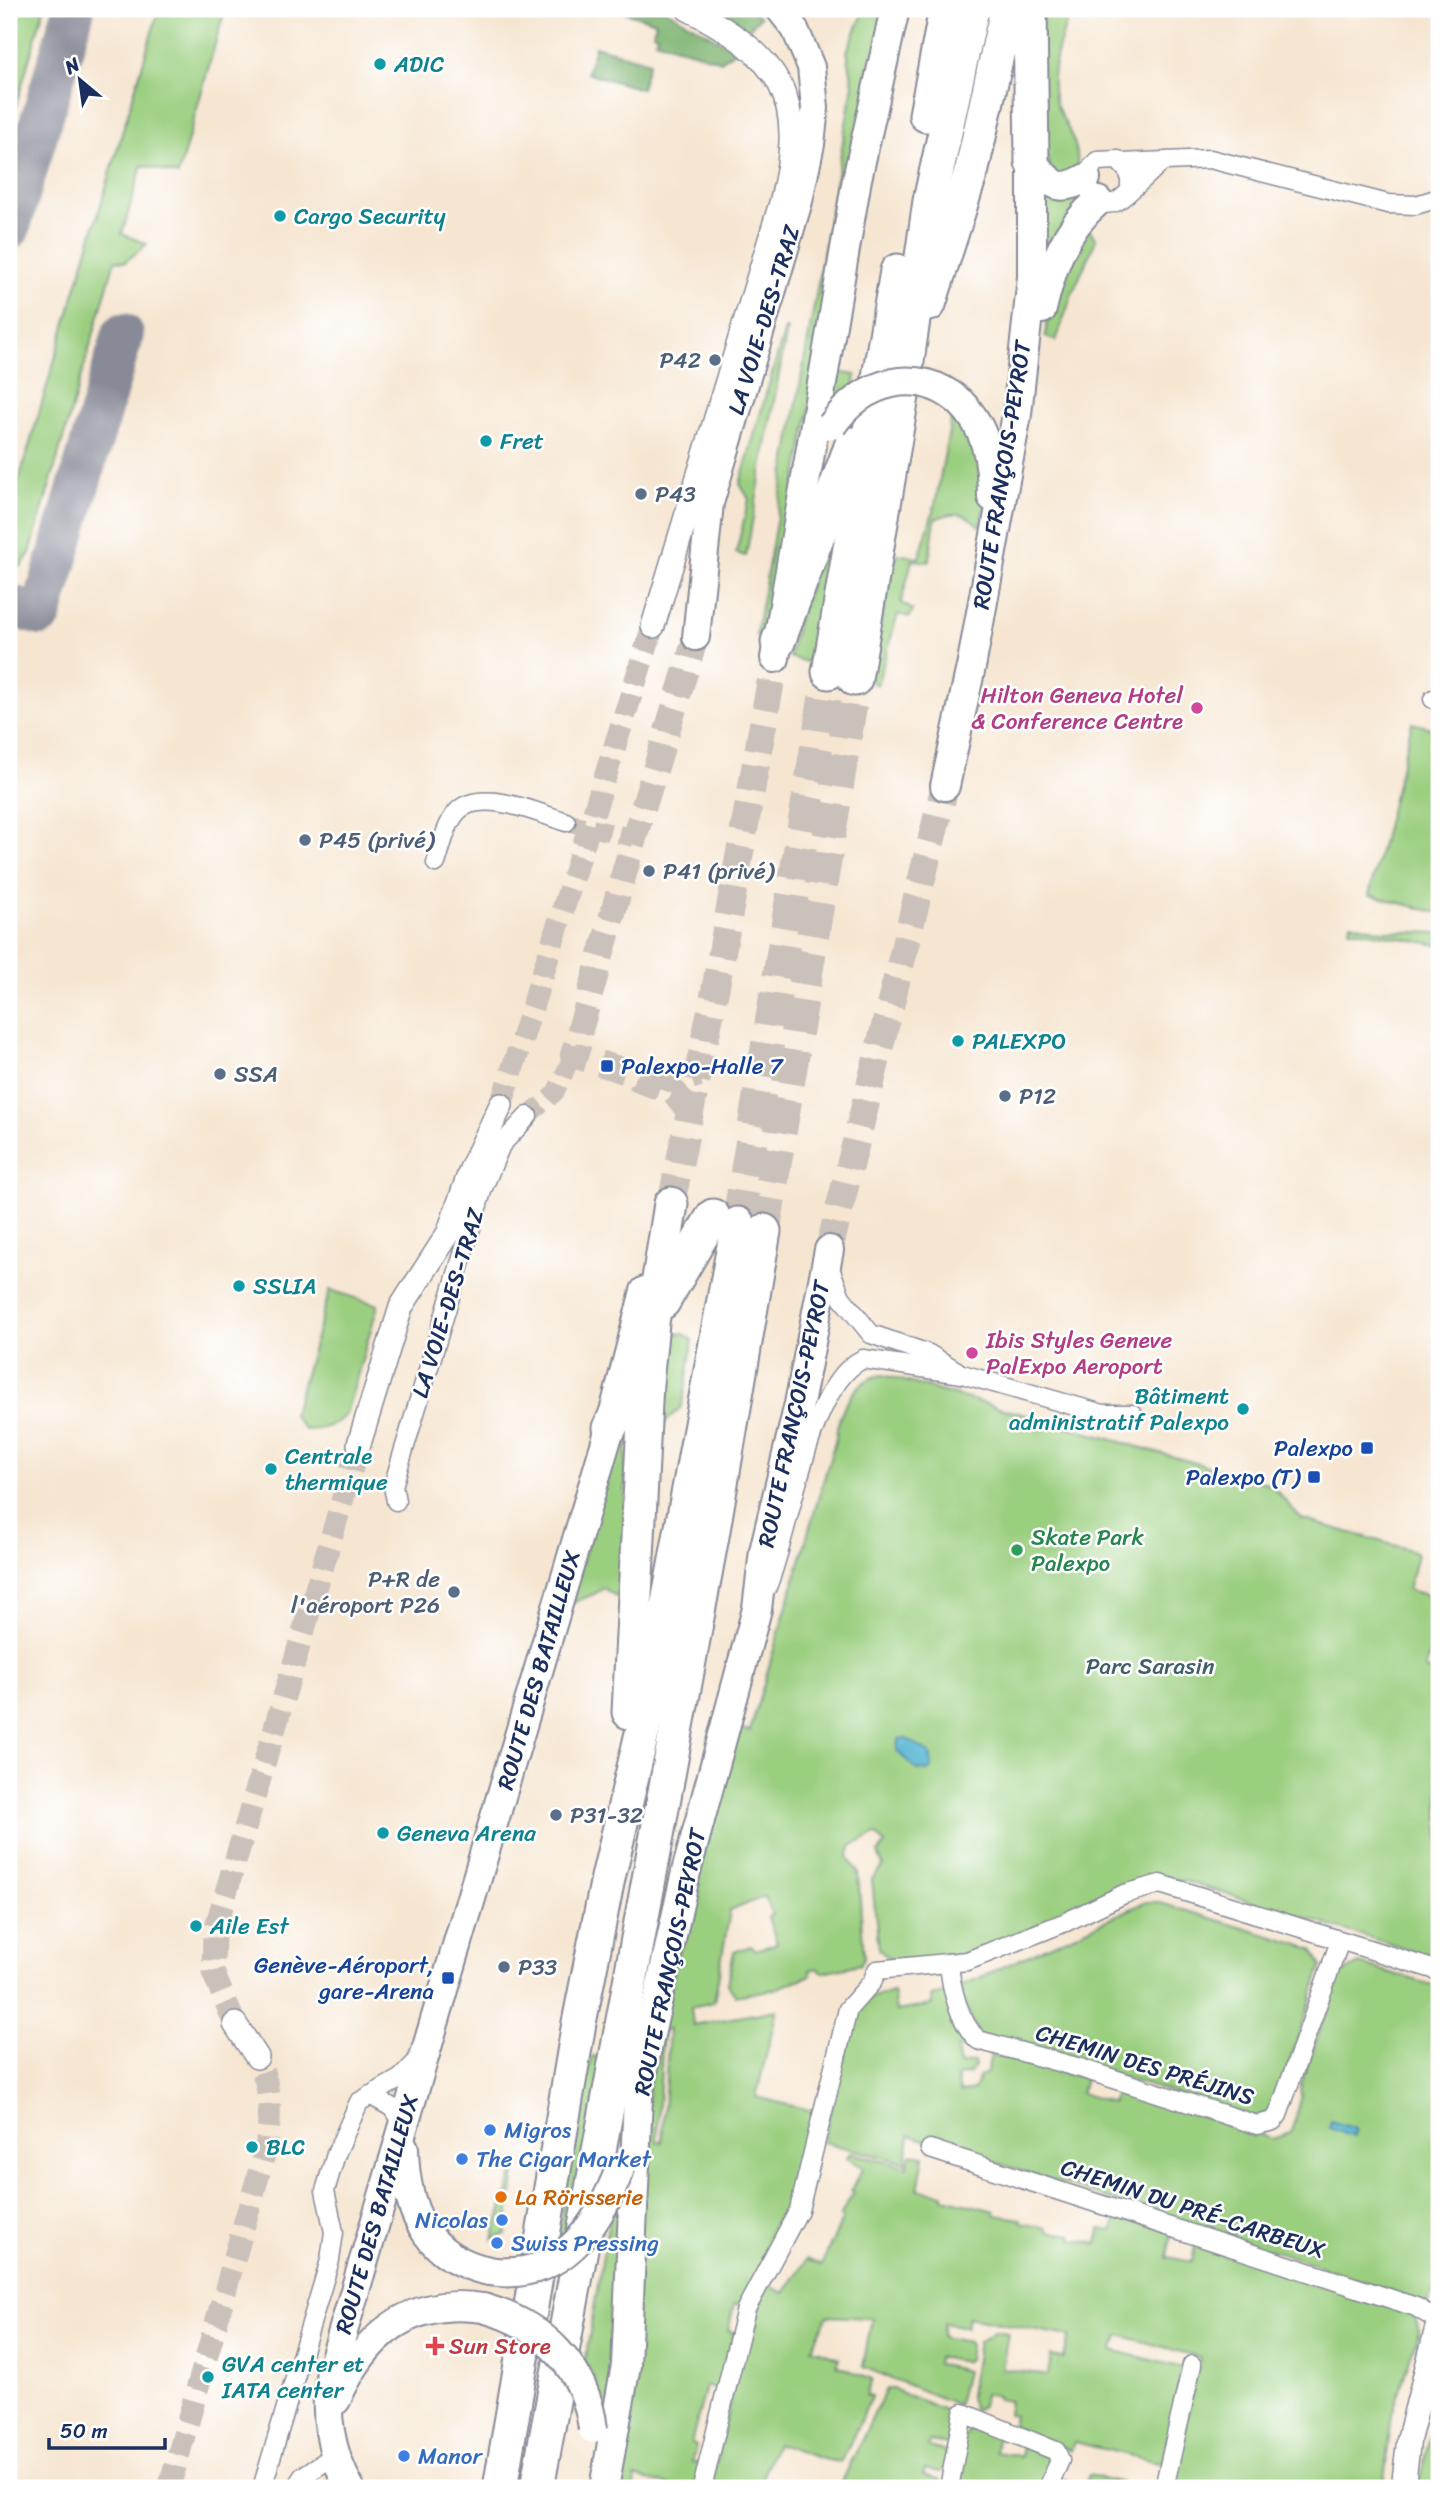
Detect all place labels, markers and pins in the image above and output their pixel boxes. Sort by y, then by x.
place label: ADIC [393,44,444,85]
marker: ADIC [372,56,388,72]
place label: Cargo Security [294,196,446,237]
marker: Cargo Security [272,208,288,224]
place label: P42 [659,340,701,381]
marker: P42 [707,352,723,368]
place label: Fret [500,421,544,462]
marker: Fret [478,433,494,449]
place label: P43 [655,474,696,515]
marker: P43 [633,486,649,502]
place label: Hilton Geneva Hotel & Conference Centre [971,675,1183,742]
marker: Hilton Geneva Hotel & Conference Centre [1189,700,1205,716]
place label: P45 (privé) [319,820,436,861]
marker: P45 (privé) [297,832,313,848]
place label: P41 (privé) [663,851,776,892]
marker: P41 (privé) [641,863,657,879]
place label: PALEXPO [972,1021,1066,1062]
marker: PALEXPO [950,1033,966,1049]
place label: Palexpo-Halle 7 [621,1046,785,1087]
place label: SSA [234,1054,278,1095]
marker: Palexpo-Halle 7 [599,1058,615,1074]
marker: SSA [212,1066,228,1082]
place label: P12 [1019,1076,1056,1117]
marker: P12 [997,1088,1013,1104]
place label: SSLIA [253,1266,317,1307]
marker: SSLIA [231,1278,247,1294]
place label: Ibis Styles Geneve PalExpo Aeroport [985,1320,1172,1387]
marker: Ibis Styles Geneve PalExpo Aeroport [964,1345,980,1361]
place label: Bâtiment administratif Palexpo [1009,1376,1229,1443]
marker: Bâtiment administratif Palexpo [1235,1401,1251,1417]
place label: Palexpo [1274,1428,1353,1469]
place label: Centrale thermique [285,1436,388,1503]
marker: Palexpo [1359,1440,1375,1456]
place label: Palexpo (T) [1186,1457,1302,1498]
marker: Centrale thermique [263,1461,279,1477]
marker: Palexpo (T) [1306,1469,1322,1485]
place label: Skate Park Palexpo [1031,1517,1145,1584]
marker: Skate Park Palexpo [1009,1542,1025,1558]
place label: P+R de l'aéroport P26 [291,1559,440,1626]
marker: P+R de l'aéroport P26 [446,1584,462,1600]
place label: P31-32 [570,1795,643,1836]
marker: P31-32 [548,1807,564,1823]
place label: Geneva Arena [397,1813,536,1854]
marker: Geneva Arena [375,1825,391,1841]
place label: Aile Est [209,1906,290,1947]
marker: Aile Est [188,1918,204,1934]
place label: Genève-Aéroport, gare-Arena [254,1945,434,2012]
place label: P33 [518,1947,558,1988]
marker: P33 [496,1959,512,1975]
marker: Genève-Aéroport, gare-Arena [440,1970,456,1986]
place label: Migros [504,2110,572,2151]
marker: Migros [482,2122,498,2138]
place label: BLC [266,2127,305,2168]
marker: BLC [244,2139,260,2155]
place label: The Cigar Market [476,2139,653,2180]
marker: The Cigar Market [454,2151,470,2167]
place label: La Rörisserie [515,2177,643,2218]
marker: La Rörisserie [493,2189,509,2205]
place label: Nicolas [415,2200,489,2241]
marker: Nicolas [494,2212,510,2228]
place label: Swiss Pressing [511,2223,659,2264]
marker: Swiss Pressing [489,2235,505,2251]
place label: Sun Store [449,2326,551,2367]
marker: Sun Store [427,2338,443,2354]
place label: GVA center et IATA center [221,2344,364,2411]
marker: GVA center et IATA center [200,2369,216,2385]
place label: Manor [418,2436,483,2477]
marker: Manor [396,2448,412,2464]

